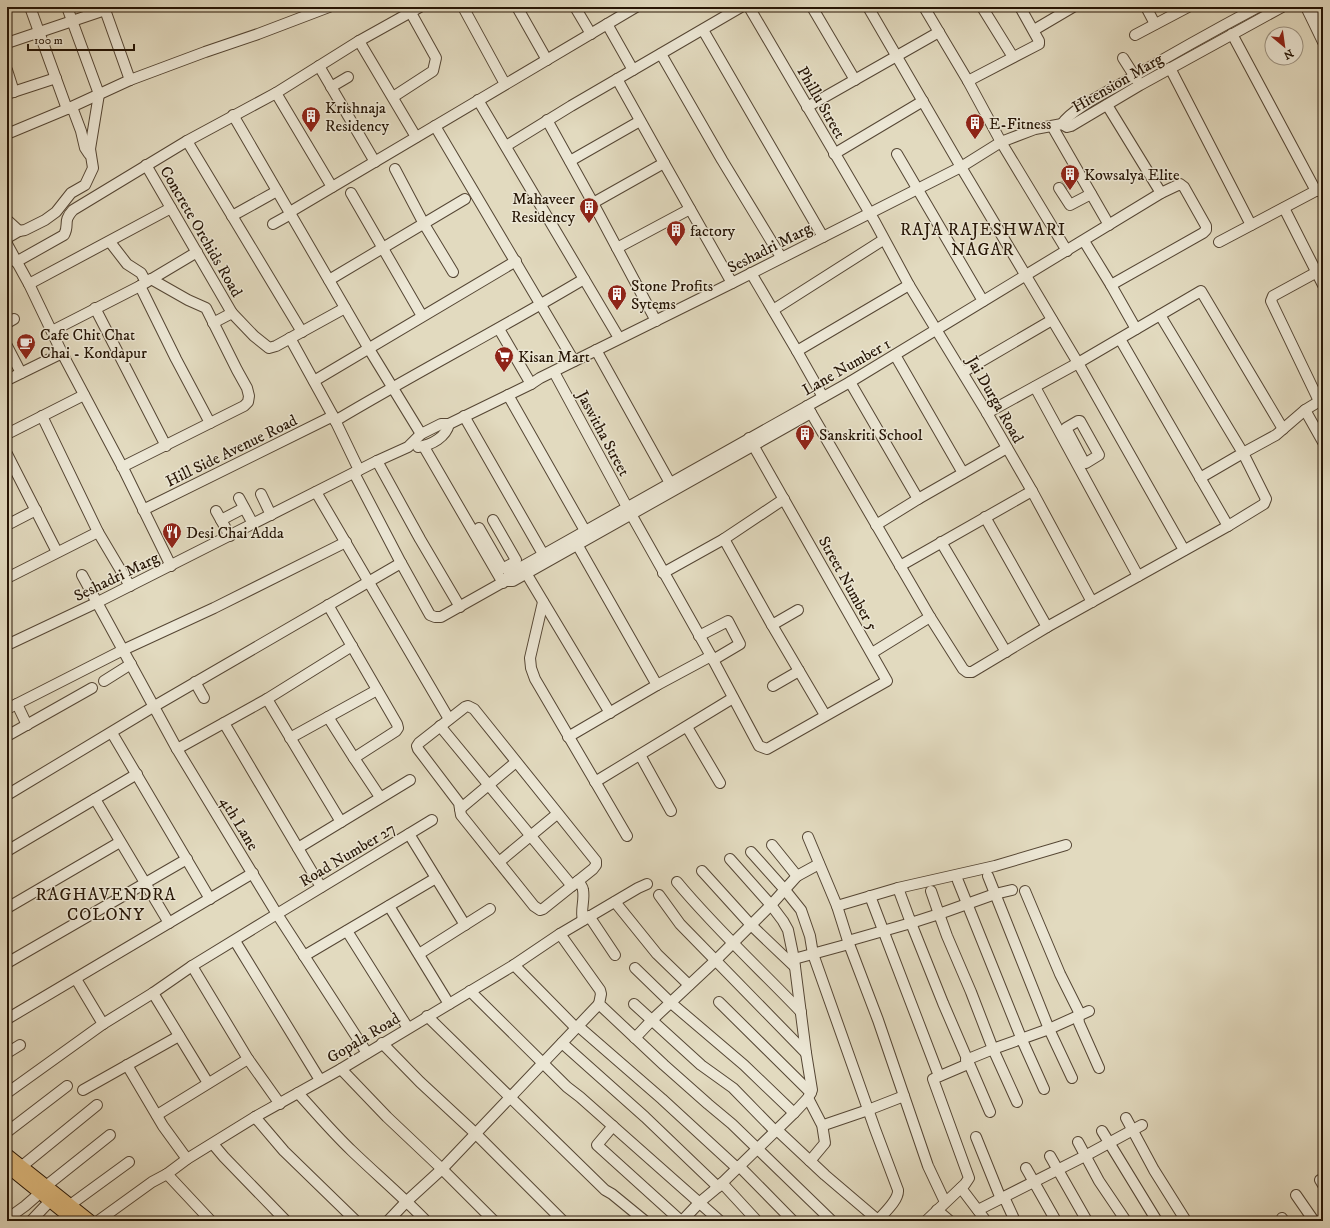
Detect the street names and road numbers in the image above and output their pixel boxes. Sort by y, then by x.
street label: Hitension Marg [1068,49,1167,117]
street label: Phillu Street [792,63,850,142]
street label: Concrete Orchids Road [155,162,247,301]
street label: Seshadri Marg [724,218,815,278]
street label: Lane Number 1 [799,334,894,400]
street label: Jai Durga Road [961,351,1028,447]
street label: Jaswitha Street [571,385,634,480]
street label: Hill Side Avenue Road [162,410,300,491]
street label: Street Number 5 [814,533,882,634]
street label: Seshadri Marg [71,548,162,606]
street label: 4th Lane [215,793,263,854]
street label: Road Number 27 [296,818,399,891]
street label: Gopala Road [323,1008,404,1068]

